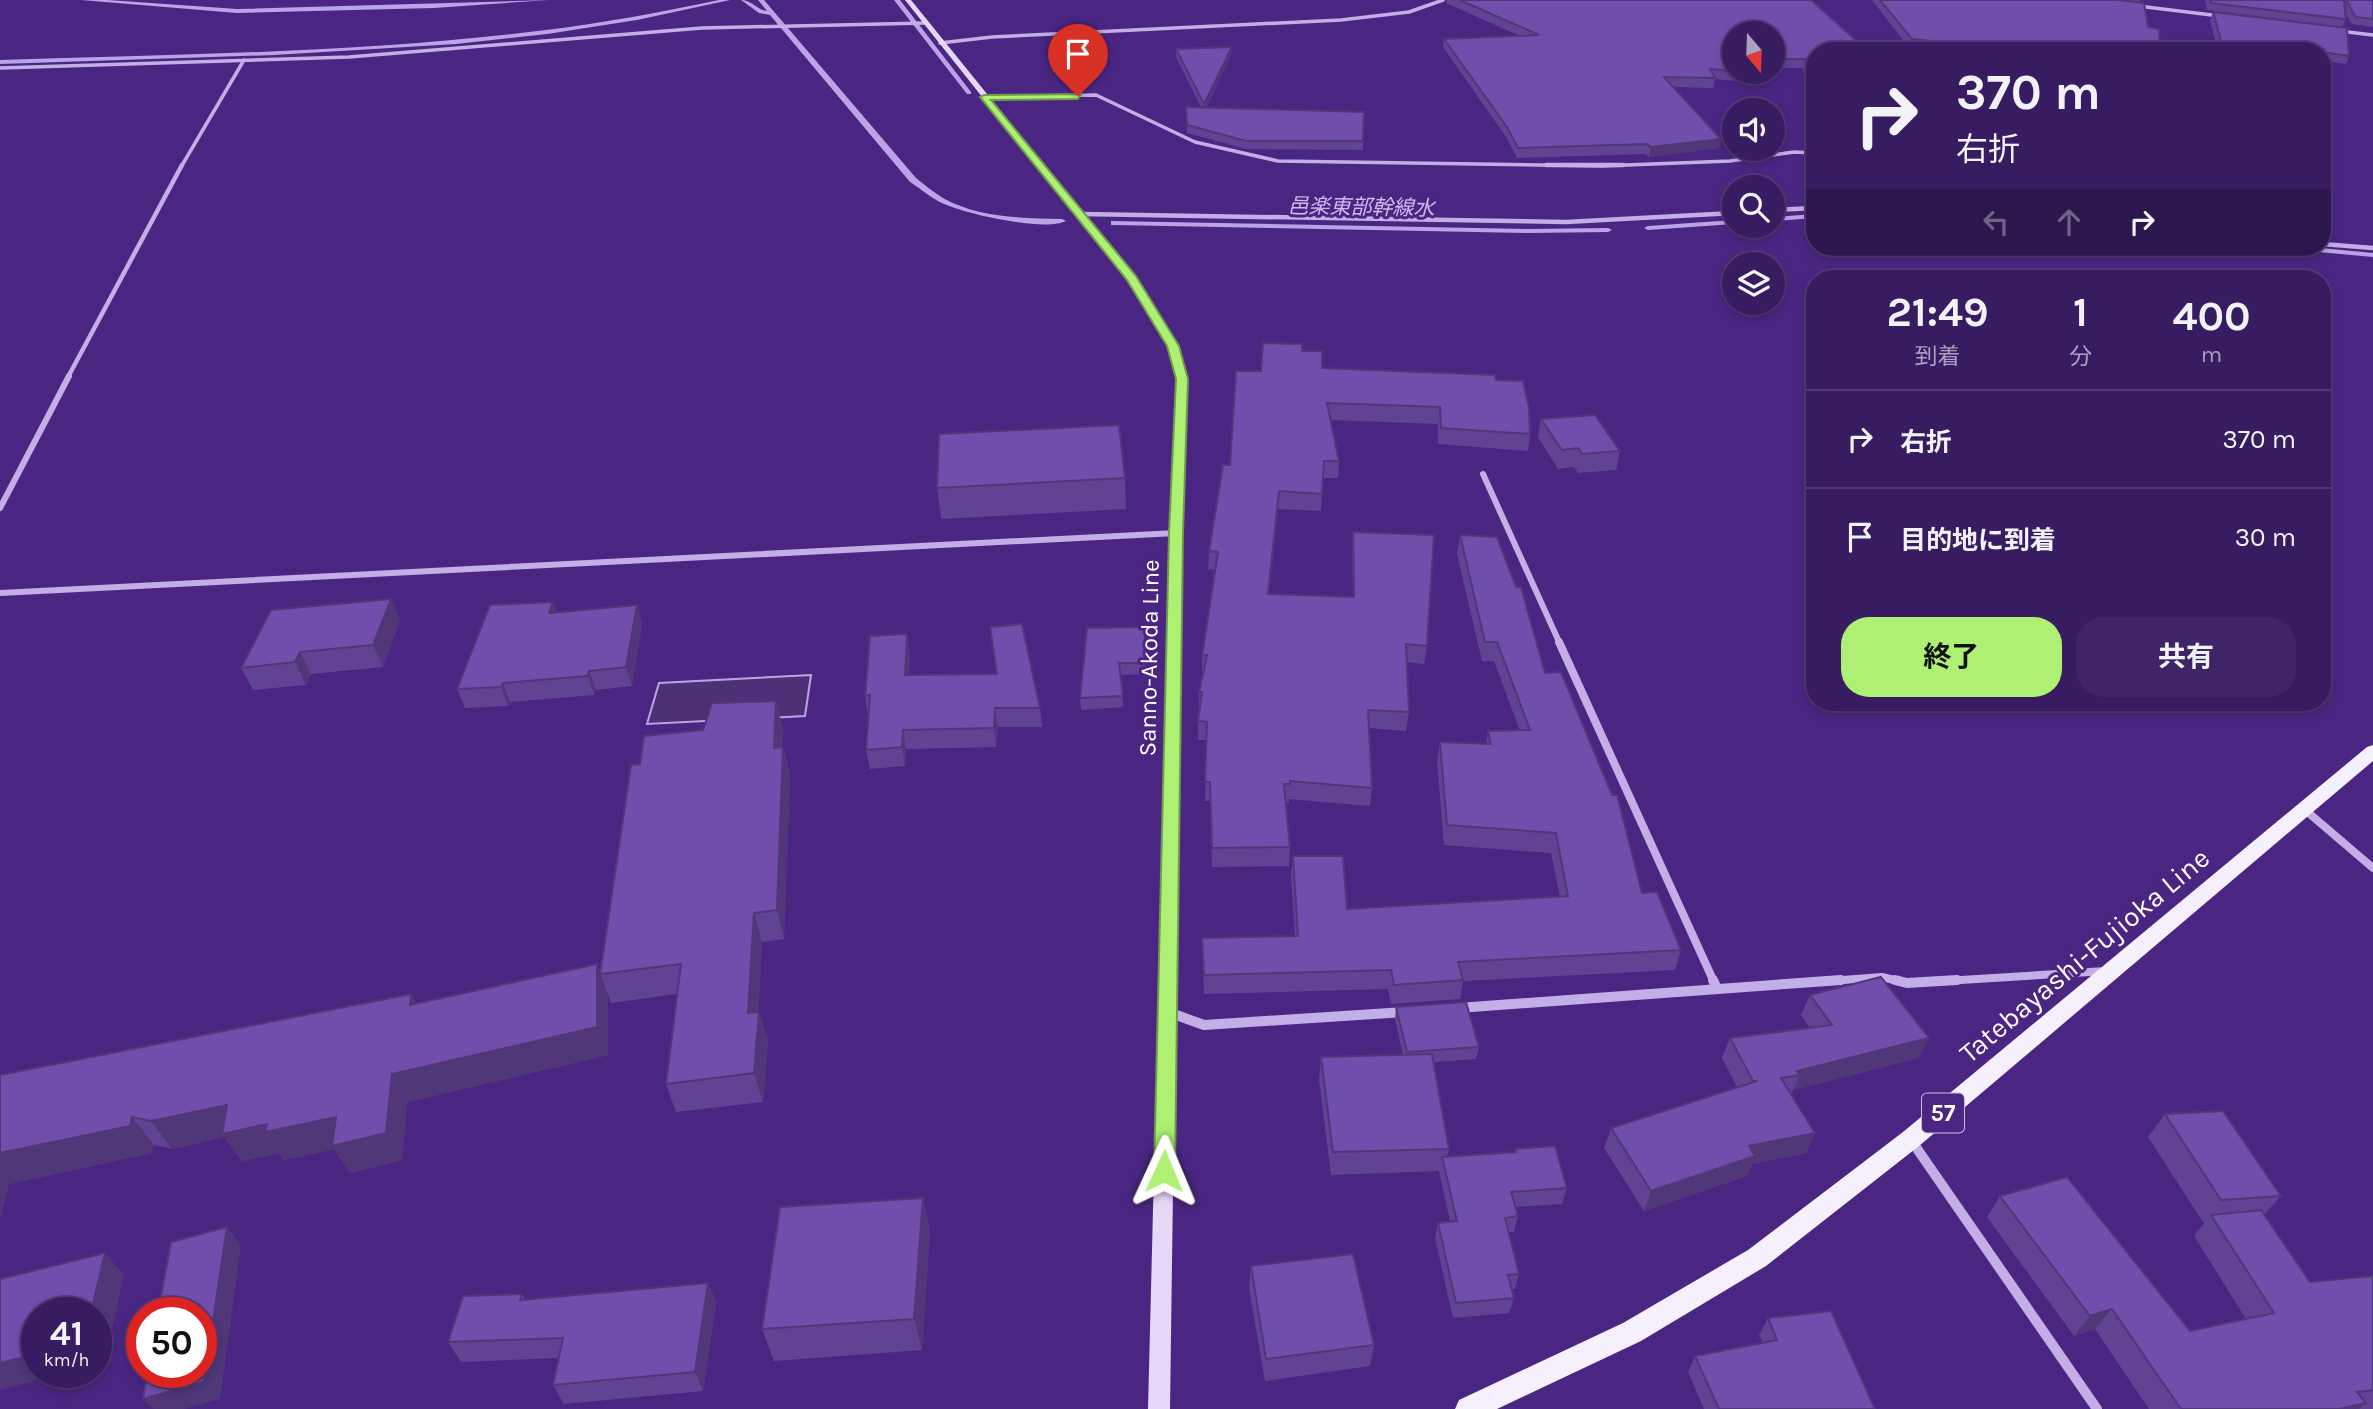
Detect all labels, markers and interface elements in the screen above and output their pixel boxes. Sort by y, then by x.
north arrow [1722,21,1785,84]
map controls [1722,21,1785,315]
pin [1048,24,1108,96]
icon: arrive [1059,35,1097,73]
text: 370 m [1956,64,2101,121]
icon: right [1841,70,1932,161]
button: sound [1722,98,1785,161]
text: 右折 [1956,131,2020,168]
button: search [1722,175,1785,238]
water label: 邑楽東部幹線水 [1287,194,1437,220]
icon: left [1977,203,2015,241]
icon: ahead [2050,203,2088,241]
icon: right [2123,203,2161,241]
button: layers [1722,252,1785,315]
text: 21:49 [1886,287,1989,337]
text: 1 [2073,287,2088,337]
text: 400 [2172,291,2251,341]
text: m [2201,341,2222,368]
text: 到着 [1915,343,1961,370]
text: 分 [2069,343,2092,370]
icon: right [1841,420,1879,458]
text: 370 m [2223,424,2296,455]
text: 右折 [1900,427,1952,458]
icon: arrive [1841,518,1879,556]
text: 30 m [2235,522,2296,553]
text: 目的地に到着 [1900,525,2056,556]
street label: Sanno-Akoda Line [1133,559,1165,757]
button: 終了 [1841,617,2062,697]
button: 共有 [2076,617,2296,697]
street label: Tatebayashi-Fujioka Line [1953,841,2216,1070]
road number: 57 [1922,1094,1964,1132]
position arrow [1127,1134,1201,1208]
speed limit sign: 50 [126,1297,217,1388]
text: 41 [50,1313,83,1354]
text: km/h [44,1349,89,1371]

